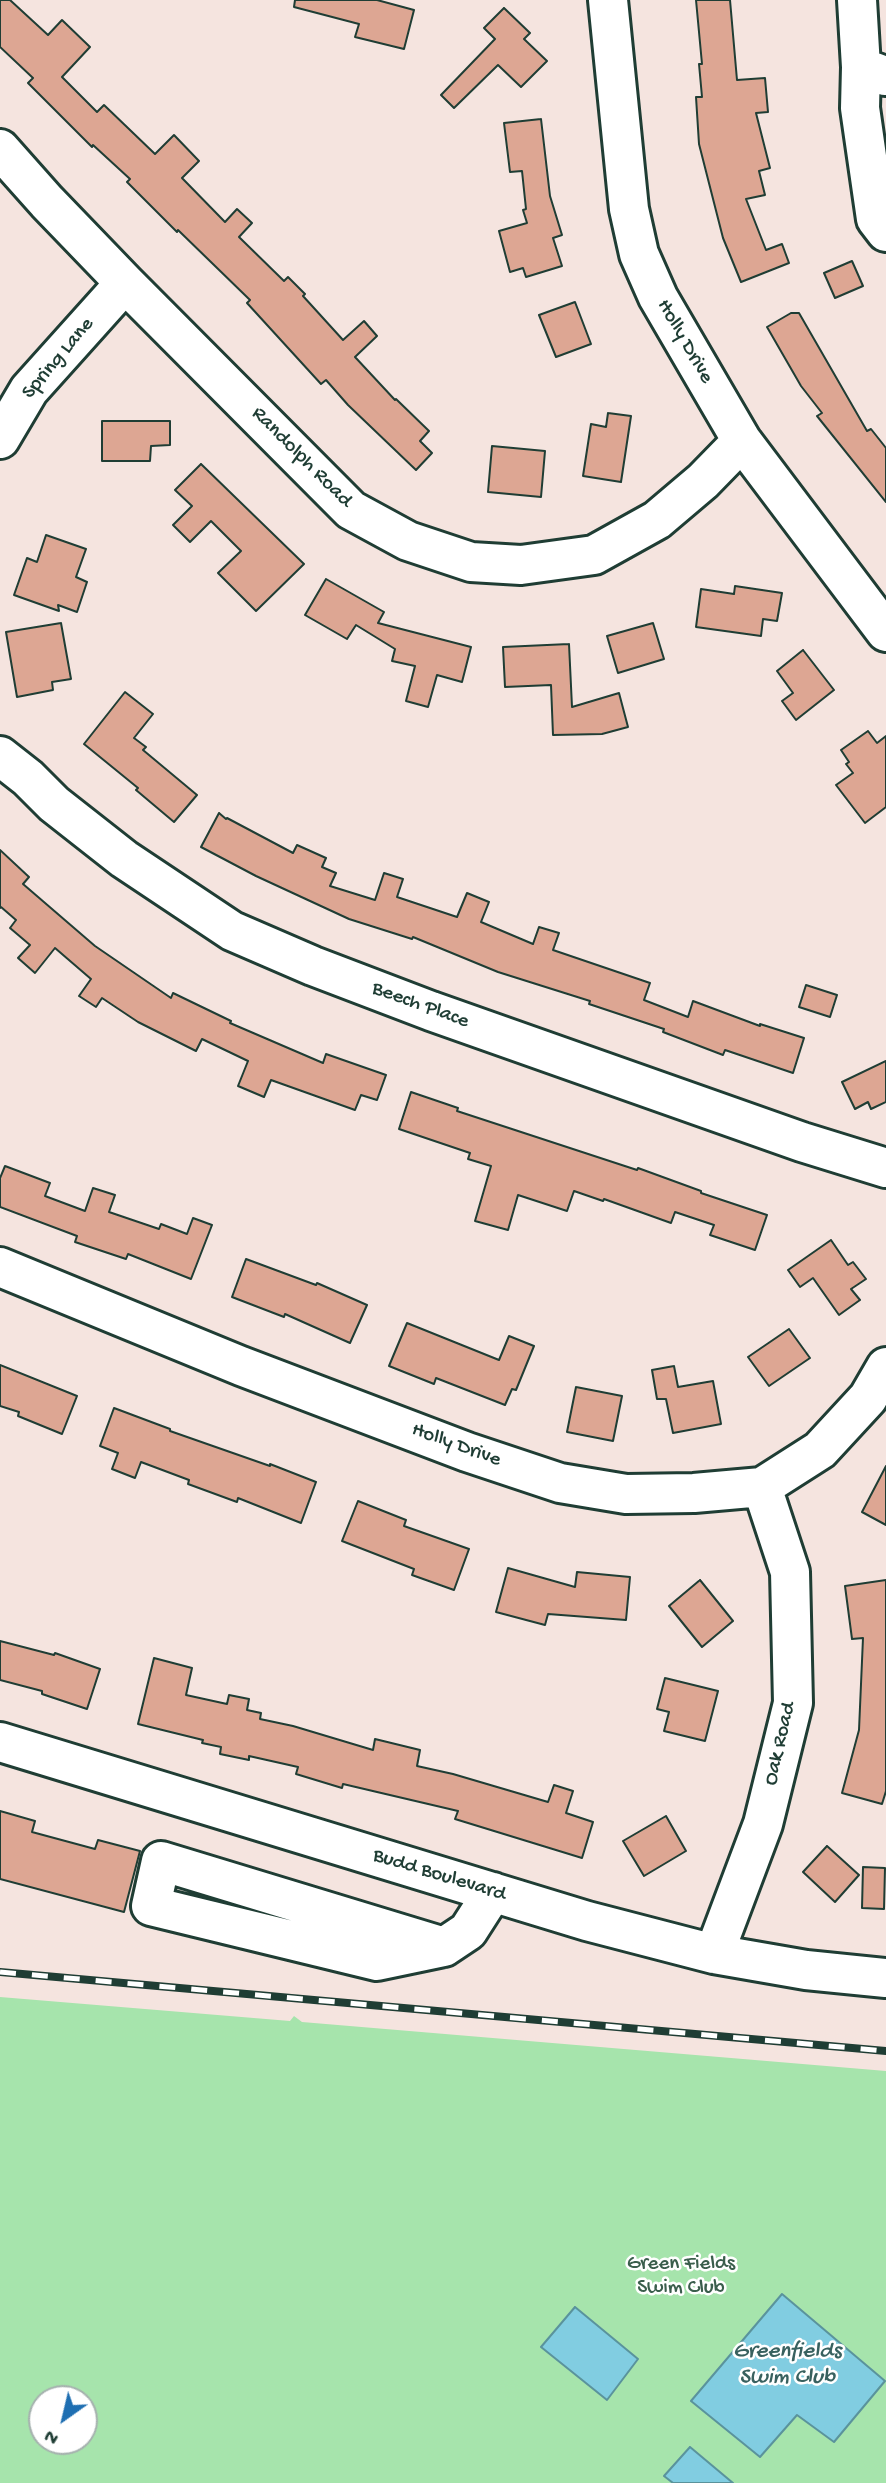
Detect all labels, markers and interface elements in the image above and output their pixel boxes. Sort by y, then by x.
street label: Holly Drive [650,295,718,389]
street label: Spring Lane [17,313,101,405]
street label: Randolph Road [245,402,357,514]
street label: Beech Place [368,977,472,1035]
street label: Holly Drive [408,1418,504,1474]
street label: Oak Road [759,1700,803,1788]
street label: Budd Boulevard [369,1844,509,1908]
park label: Green Fields Swim Club [627,2252,735,2302]
water label: Greenfields Swim Club [733,2338,841,2392]
north arrow [28,2385,98,2455]
text: N [41,2423,64,2449]

